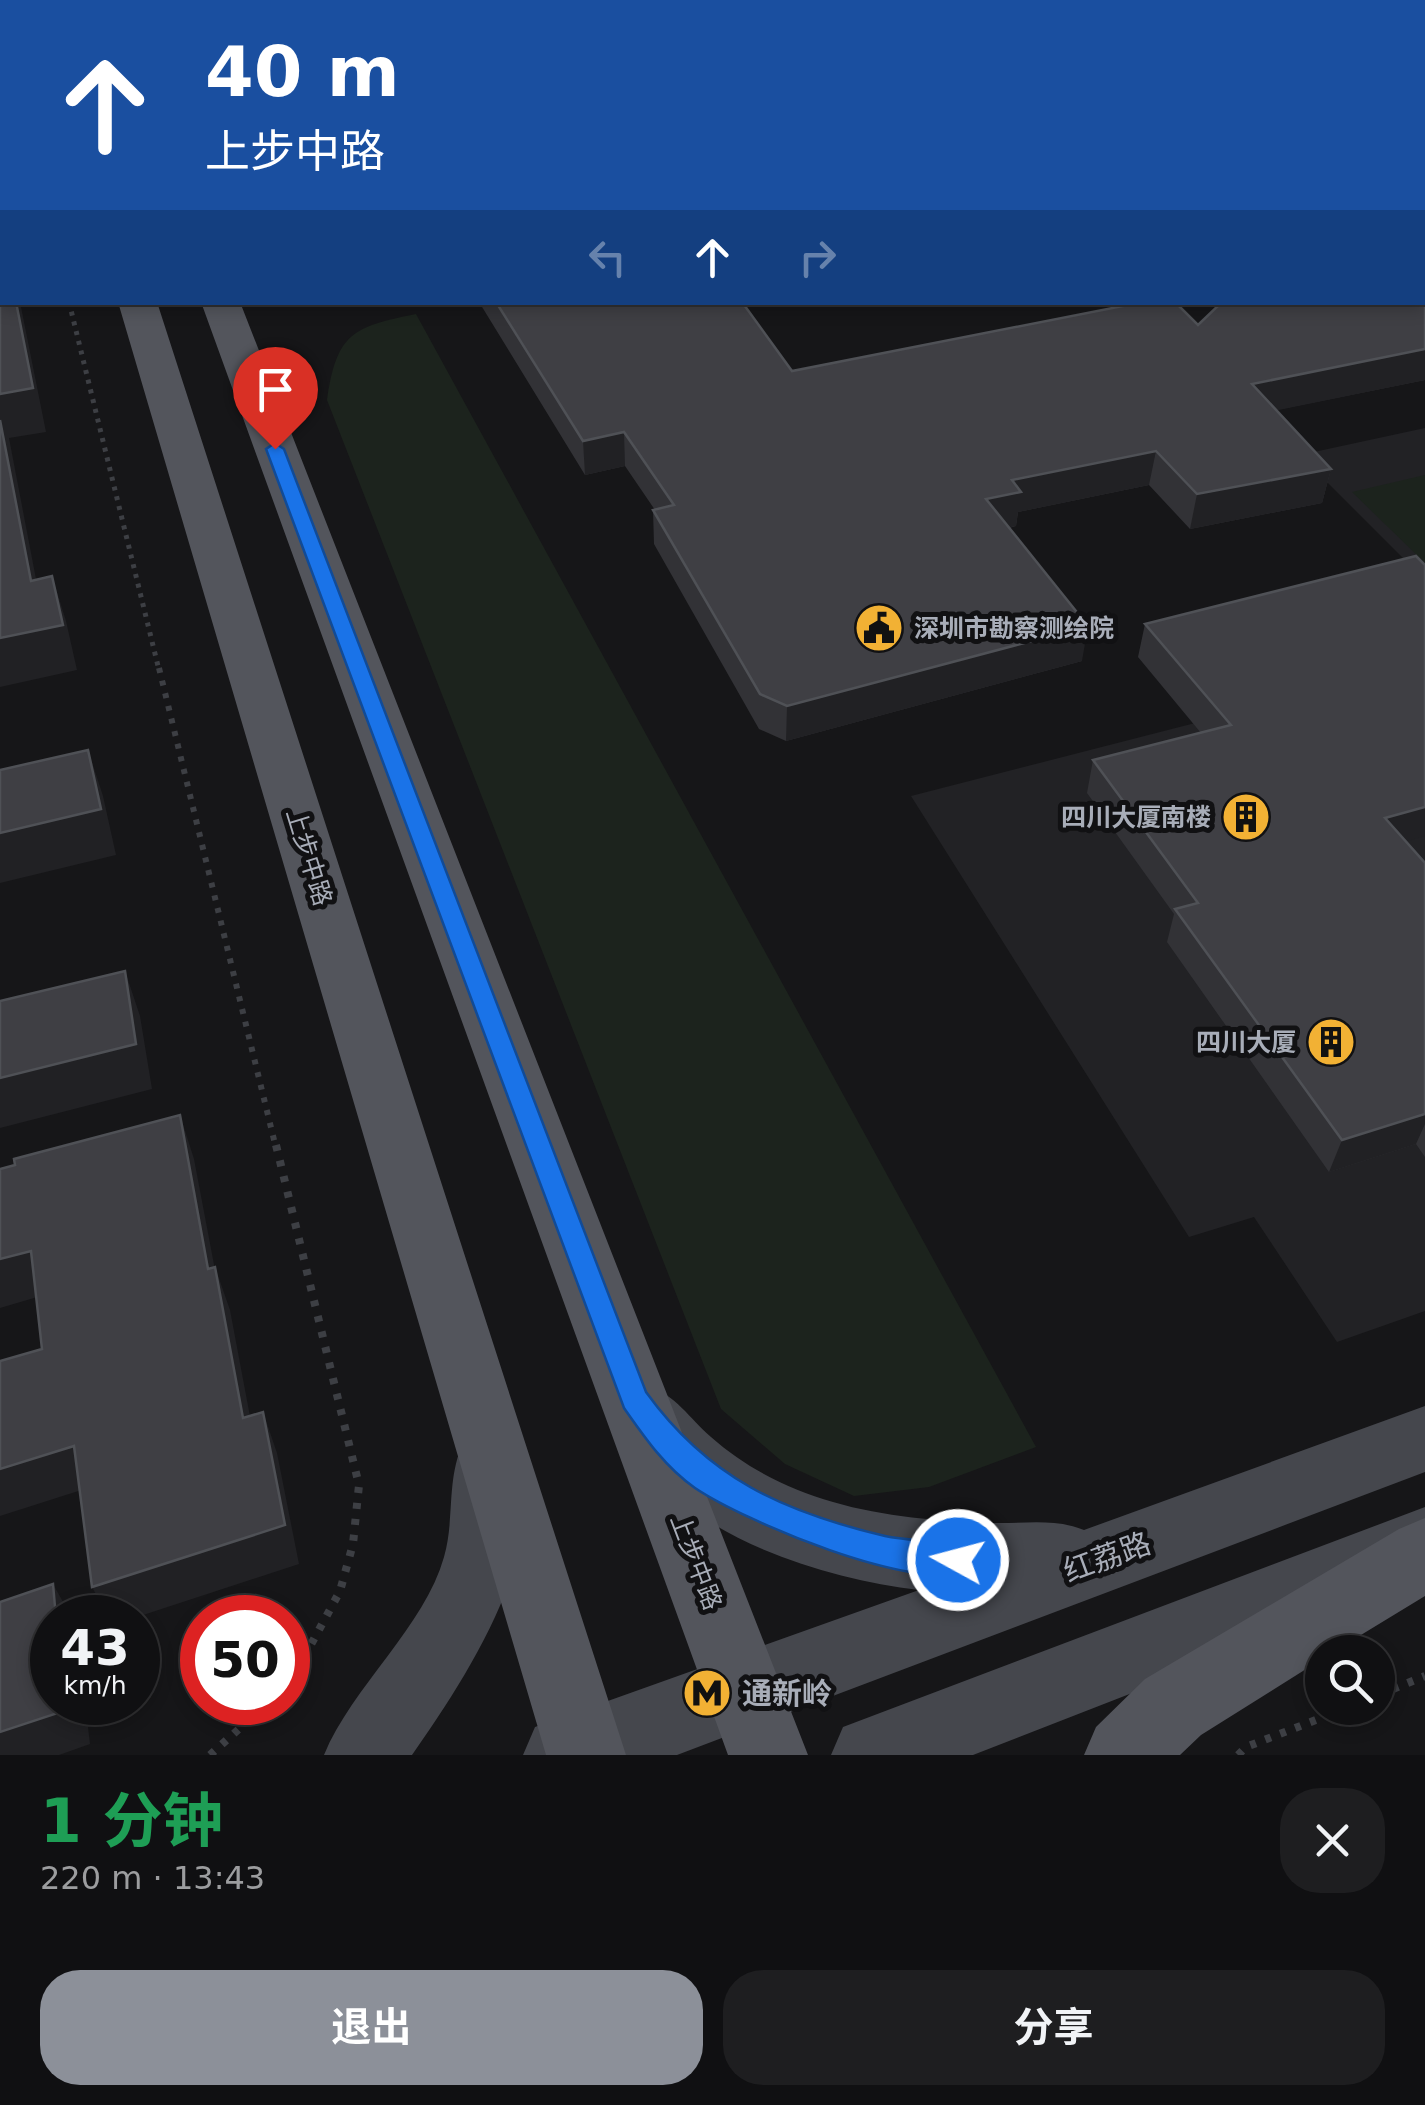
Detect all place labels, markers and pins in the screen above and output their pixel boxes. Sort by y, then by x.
pin [233,347,318,450]
public building icon: 深圳市勘察测绘院 [853,602,905,654]
place label: 深圳市勘察测绘院 [914,614,1114,643]
building icon: 四川大厦南楼 [1220,791,1272,843]
place label: 四川大厦南楼 [1061,803,1211,832]
building icon: 四川大厦 [1305,1016,1357,1068]
place label: 四川大厦 [1196,1028,1296,1057]
metro station icon: 通新岭 [681,1667,733,1719]
place label: 通新岭 [742,1676,832,1711]

